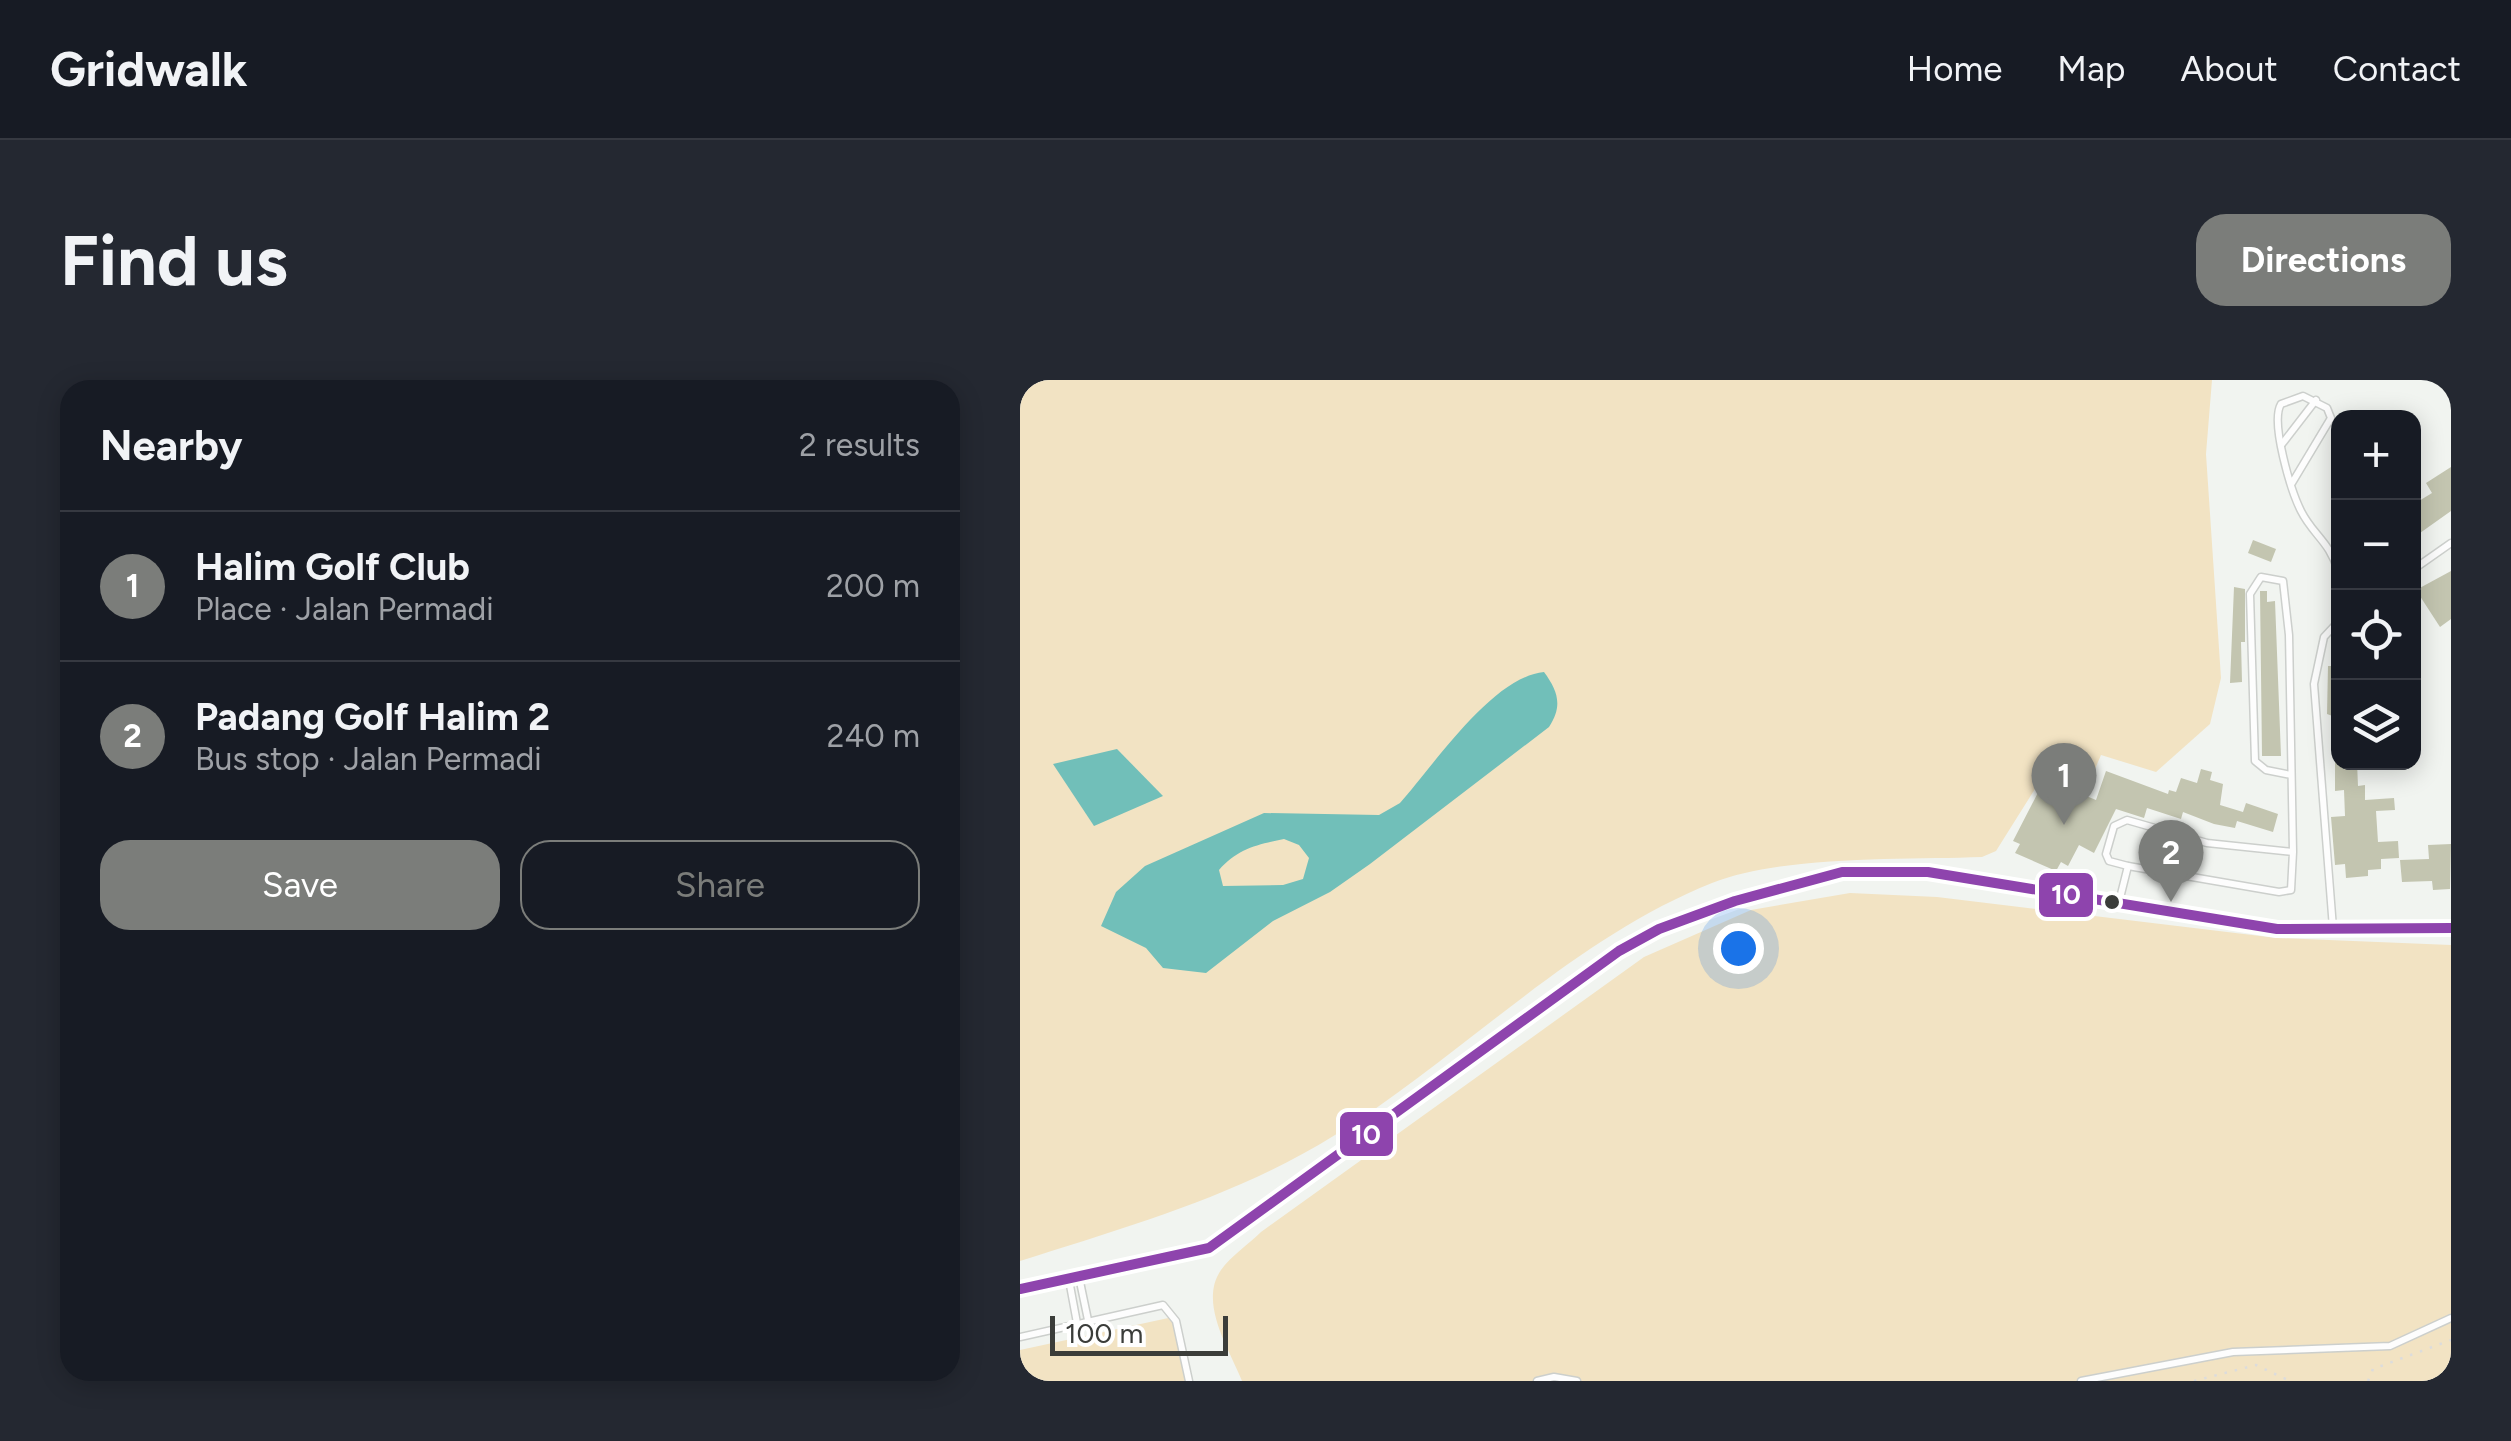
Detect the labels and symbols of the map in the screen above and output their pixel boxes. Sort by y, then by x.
pin: 1 [2032,742,2096,825]
pin: 2 [2138,820,2204,902]
line badge: 10 [2037,871,2095,919]
text: 10 [2051,877,2081,911]
unlabelled marker [2102,892,2122,912]
your location [1713,923,1764,974]
line badge: 10 [1338,1110,1395,1158]
text: 10 [1351,1117,1381,1151]
scale bar [1050,1311,1228,1356]

